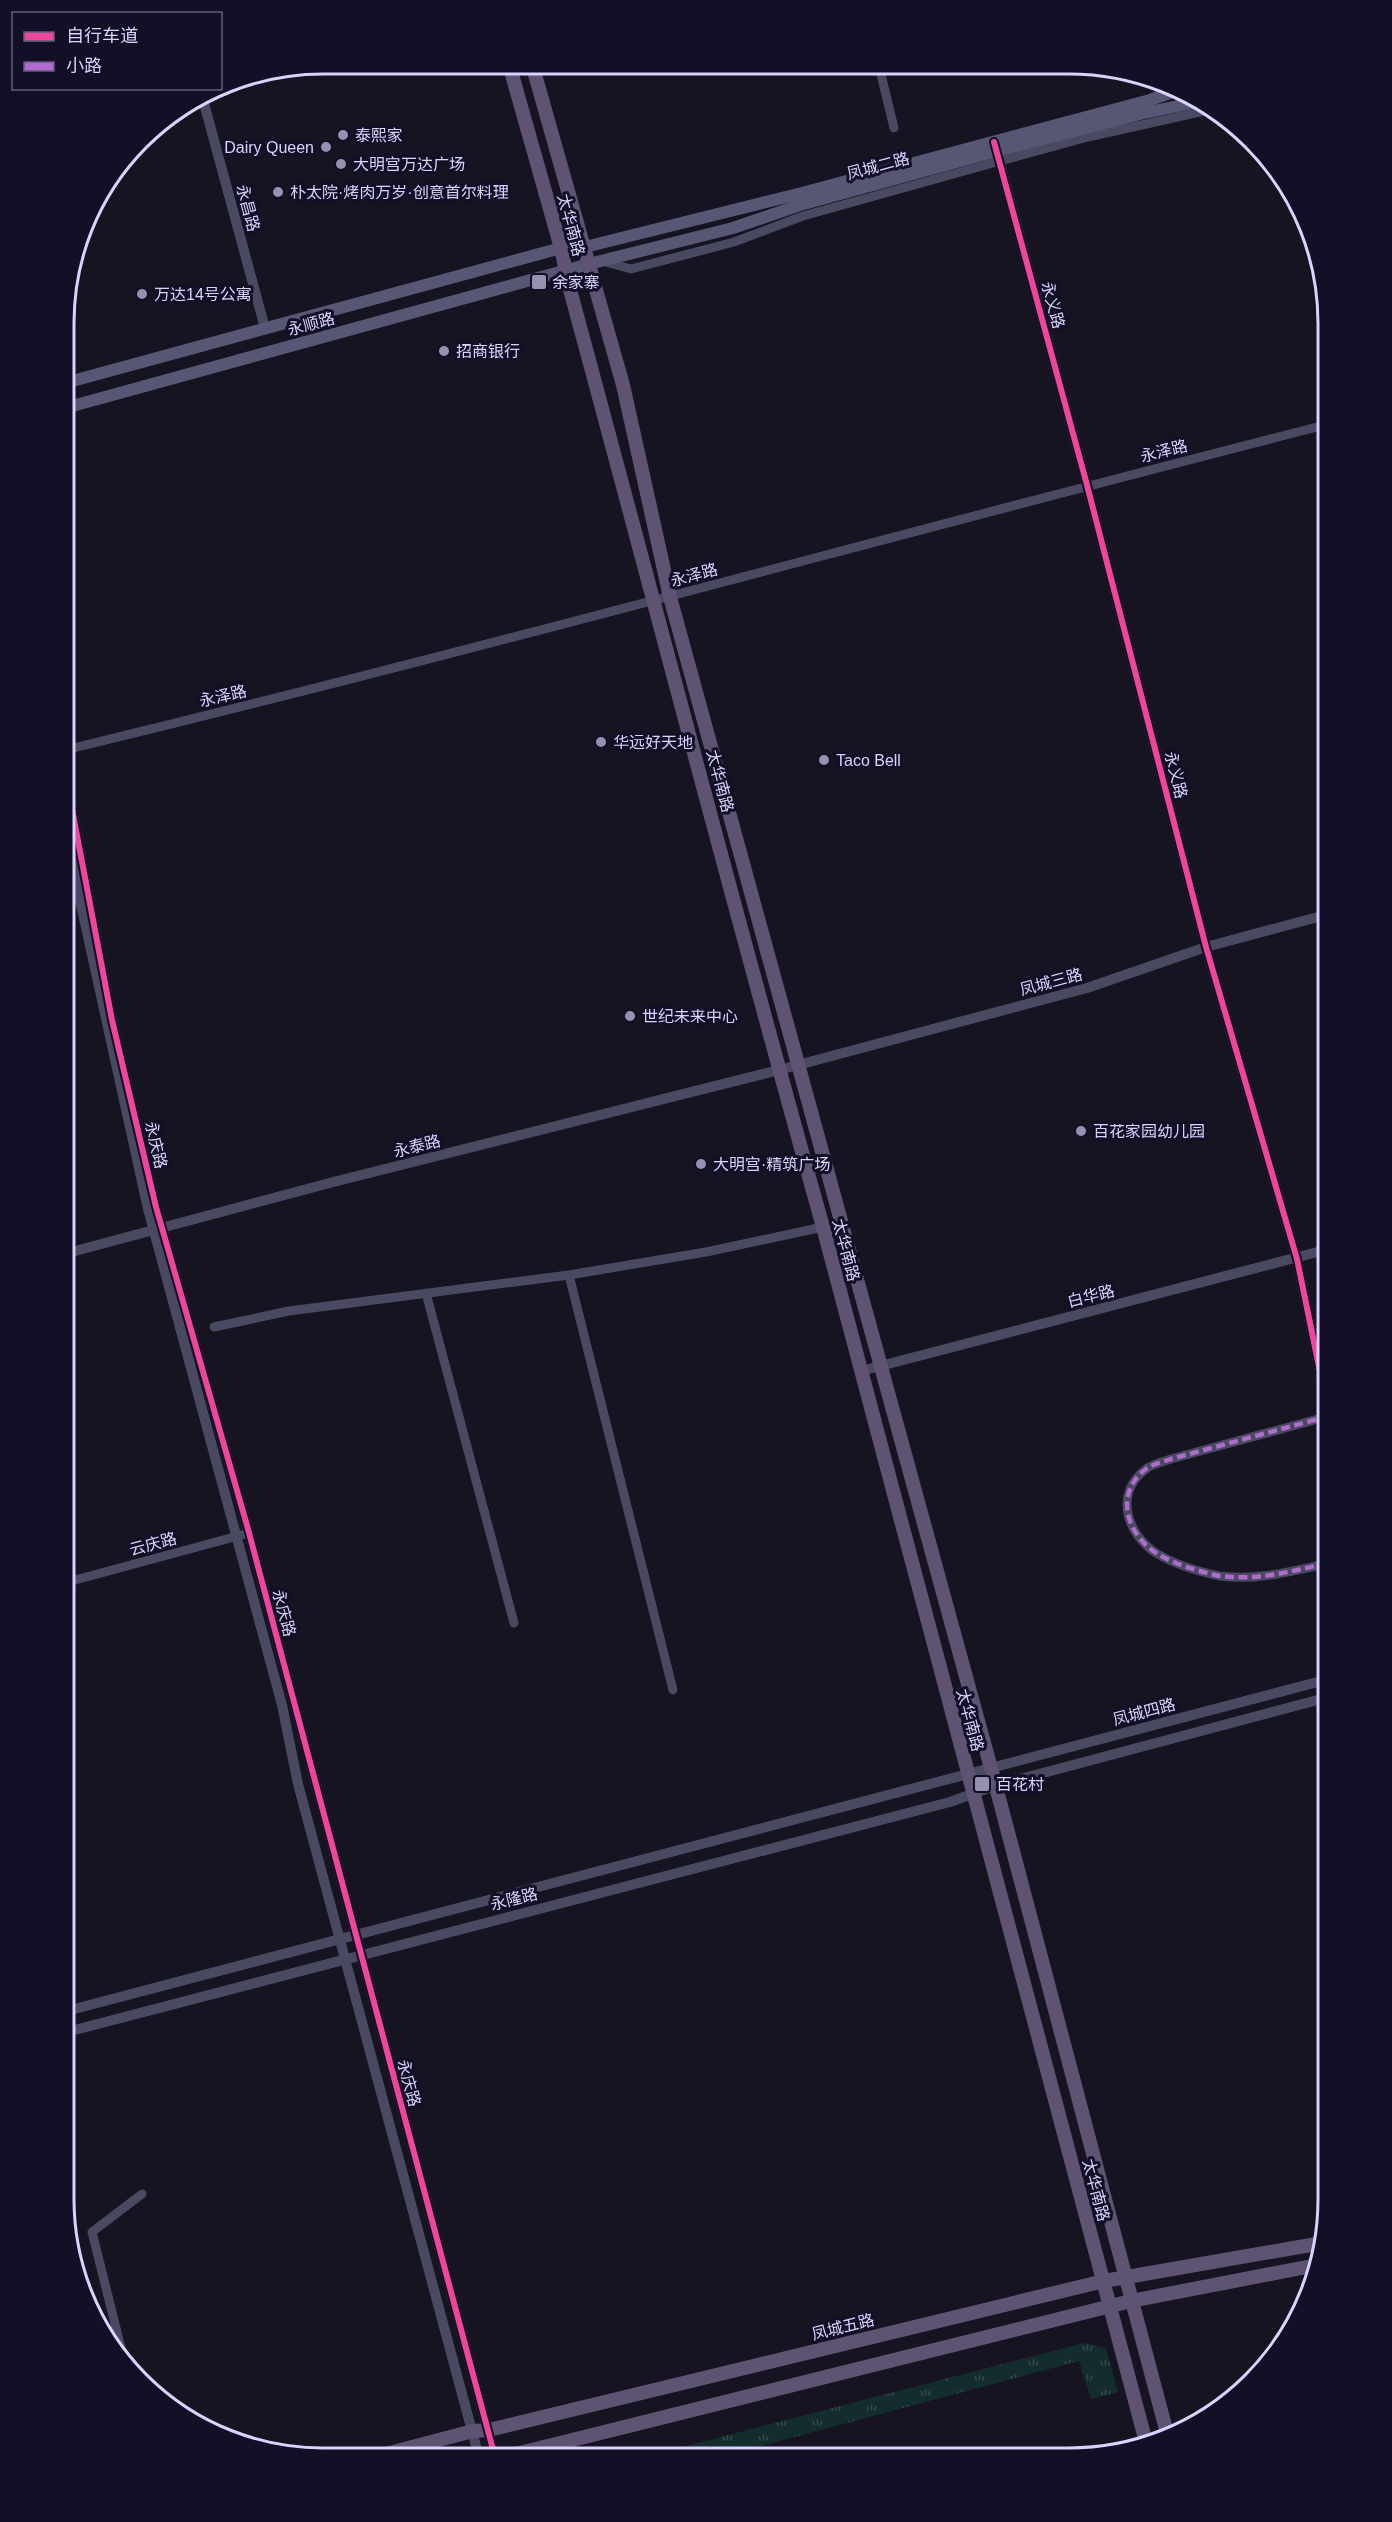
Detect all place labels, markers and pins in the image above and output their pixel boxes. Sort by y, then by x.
place label: 泰熙家 [355,127,403,144]
marker: 泰熙家 [336,128,350,142]
place label: Dairy Queen [224,139,314,156]
marker: Dairy Queen [319,140,333,154]
place label: 大明宫万达广场 [353,156,465,173]
marker: 大明宫万达广场 [334,157,348,171]
place label: 朴太院·烤肉万岁·创意首尔料理 [290,184,509,201]
marker: 朴太院·烤肉万岁·创意首尔料理 [271,185,285,199]
marker: 余家寨 [530,273,548,291]
place label: 余家寨 [552,274,600,291]
place label: 万达14号公寓 [154,286,252,303]
marker: 万达14号公寓 [135,287,149,301]
place label: 招商银行 [456,343,520,360]
marker: 招商银行 [437,344,451,358]
place label: 华远好天地 [613,734,693,751]
marker: 华远好天地 [594,735,608,749]
place label: Taco Bell [836,752,901,769]
marker: Taco Bell [817,753,831,767]
place label: 世纪未来中心 [642,1008,738,1025]
marker: 世纪未来中心 [623,1009,637,1023]
place label: 百花家园幼儿园 [1093,1123,1205,1140]
marker: 百花家园幼儿园 [1074,1124,1088,1138]
place label: 大明宫·精筑广场 [713,1156,830,1173]
marker: 大明宫·精筑广场 [694,1157,708,1171]
marker: 百花村 [973,1775,991,1793]
place label: 百花村 [996,1776,1044,1793]

